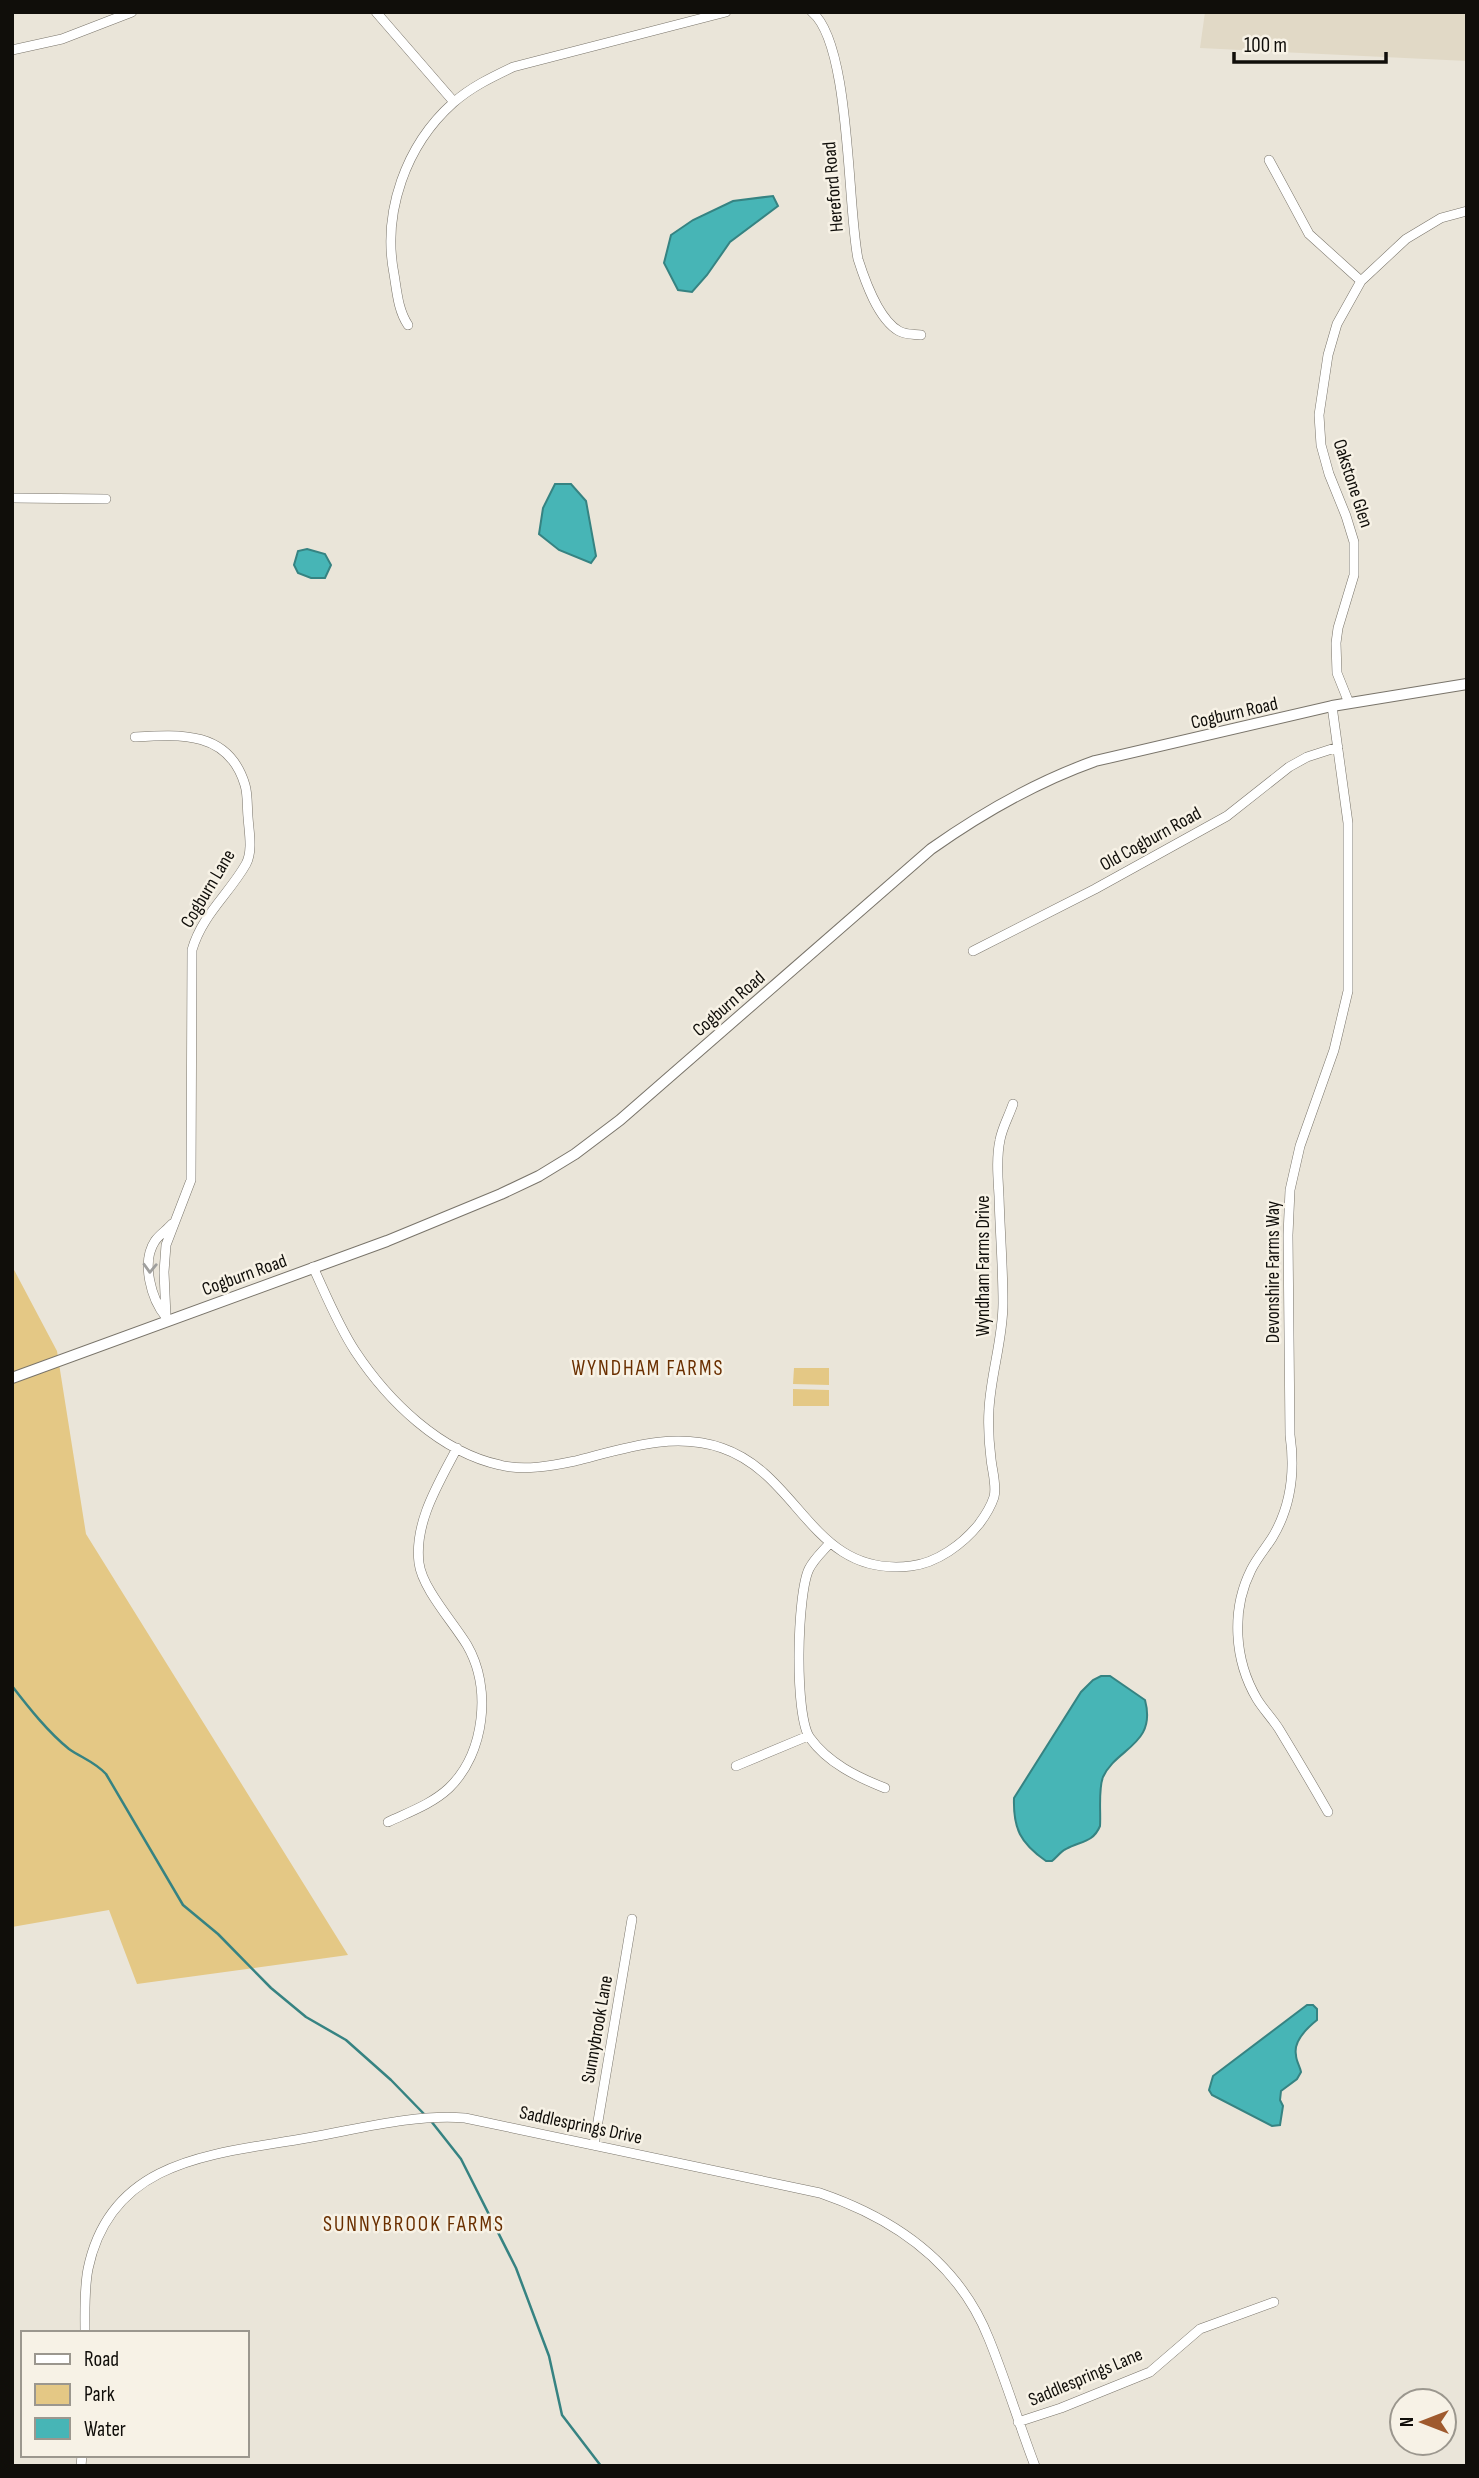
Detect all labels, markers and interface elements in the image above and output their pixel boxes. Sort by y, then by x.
scale bar [1234,21,1386,65]
text: 100 m [1244,33,1287,58]
street label: Hereford Road [818,141,849,233]
street label: Oakstone Glen [1328,436,1378,531]
street label: Cogburn Road [1189,692,1280,735]
street label: Old Cogburn Road [1096,802,1205,877]
street label: Cogburn Lane [176,846,241,932]
street label: Cogburn Road [688,966,770,1042]
street label: Wyndham Farms Drive [972,1195,995,1337]
street label: Devonshire Farms Way [1262,1200,1285,1343]
street label: Cogburn Road [199,1249,290,1301]
one-way arrow [142,1263,157,1274]
district label: WYNDHAM FARMS [572,1356,725,1381]
street label: Sunnybrook Lane [577,1974,618,2085]
street label: Saddlesprings Drive [517,2101,644,2150]
district label: SUNNYBROOK FARMS [323,2212,505,2237]
legend [21,2331,248,2457]
street label: Saddlesprings Lane [1025,2343,1146,2412]
text: Road [84,2347,119,2372]
text: Park [84,2382,115,2407]
north arrow [1388,2387,1458,2457]
text: Water [84,2417,126,2442]
text: N [1396,2417,1419,2427]

